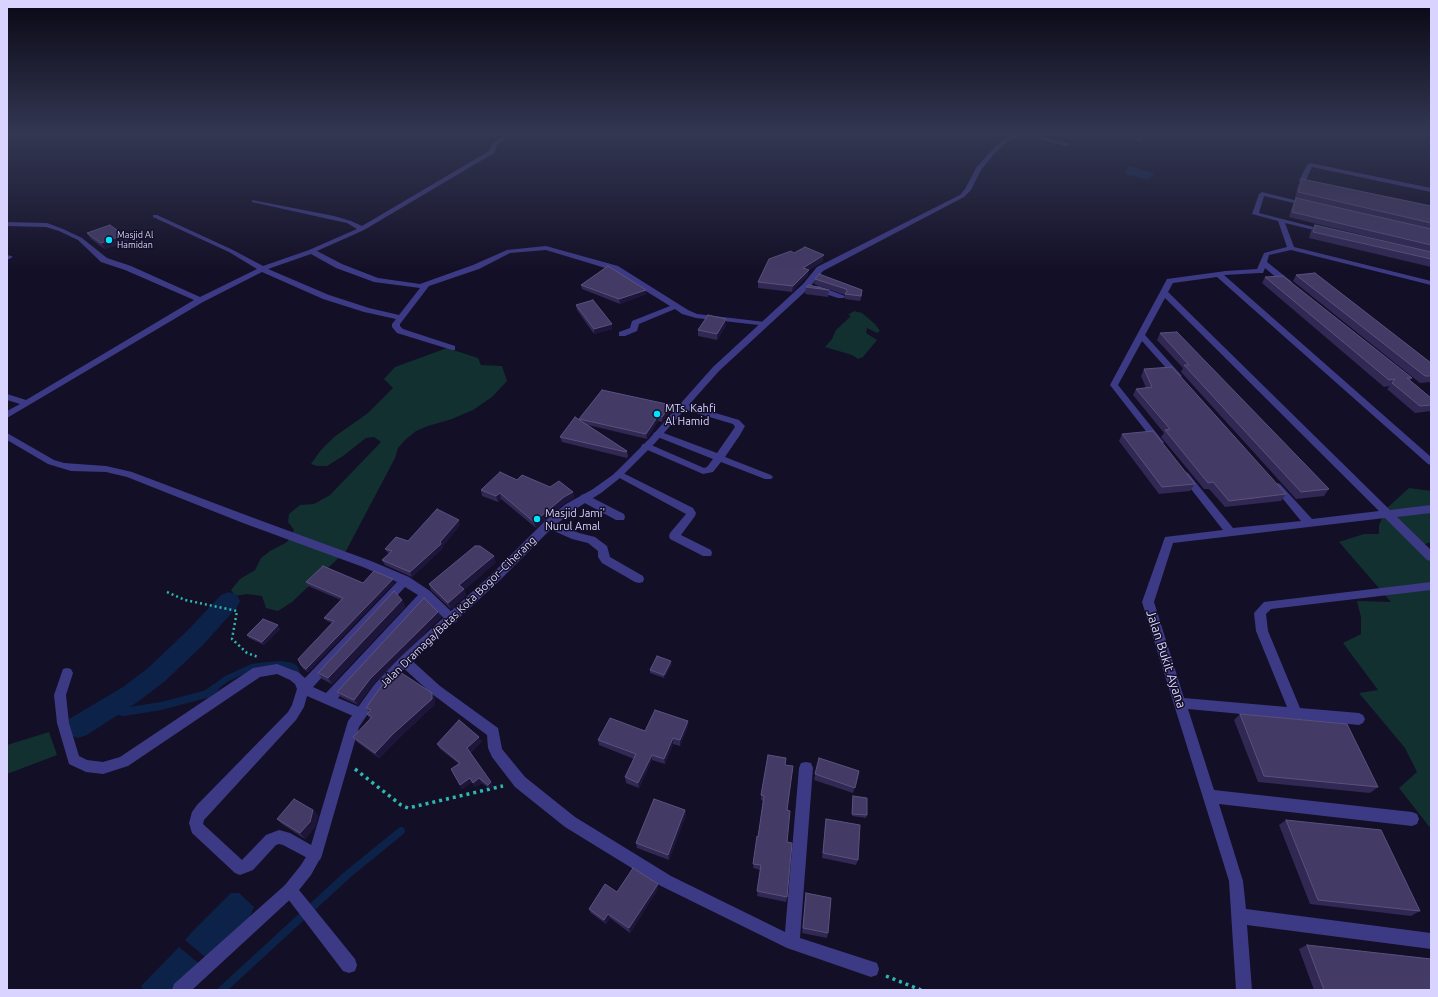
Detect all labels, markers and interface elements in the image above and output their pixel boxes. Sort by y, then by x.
place label: Masjid Al Hamidan [117,230,153,251]
marker: Masjid Al Hamidan [104,235,114,245]
place label: MTs. Kahfi Al Hamid [665,401,716,427]
marker: MTs. Kahfi Al Hamid [652,409,662,419]
place label: Masjid Jami' Nurul Amal [545,506,605,532]
marker: Masjid Jami' Nurul Amal [532,514,542,524]
street label: Jalan Dramaga/Batas Kota Bogor–Ciherang [377,534,539,690]
street label: Jalan Bukit Ayana [1143,608,1189,710]

